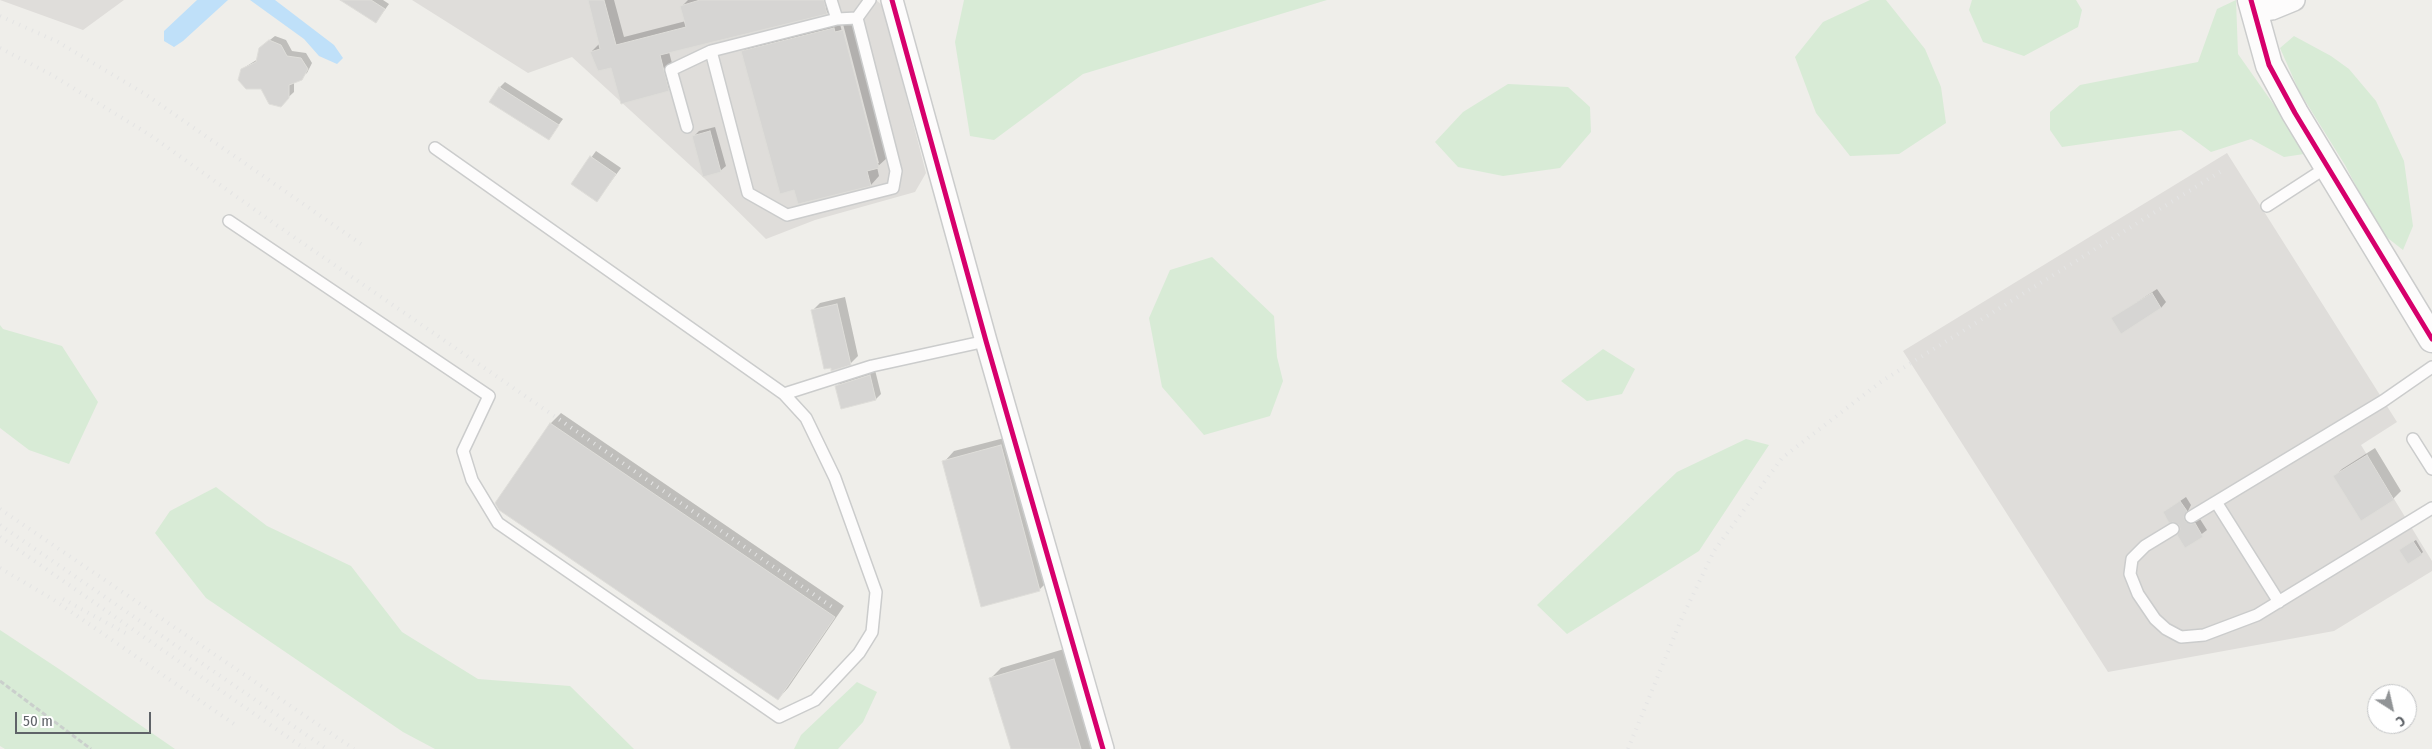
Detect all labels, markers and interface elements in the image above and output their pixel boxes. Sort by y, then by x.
north arrow [2367,684,2417,734]
scale bar [18,702,154,734]
text: 50 m [23,712,53,730]
text: С [2392,712,2408,730]

